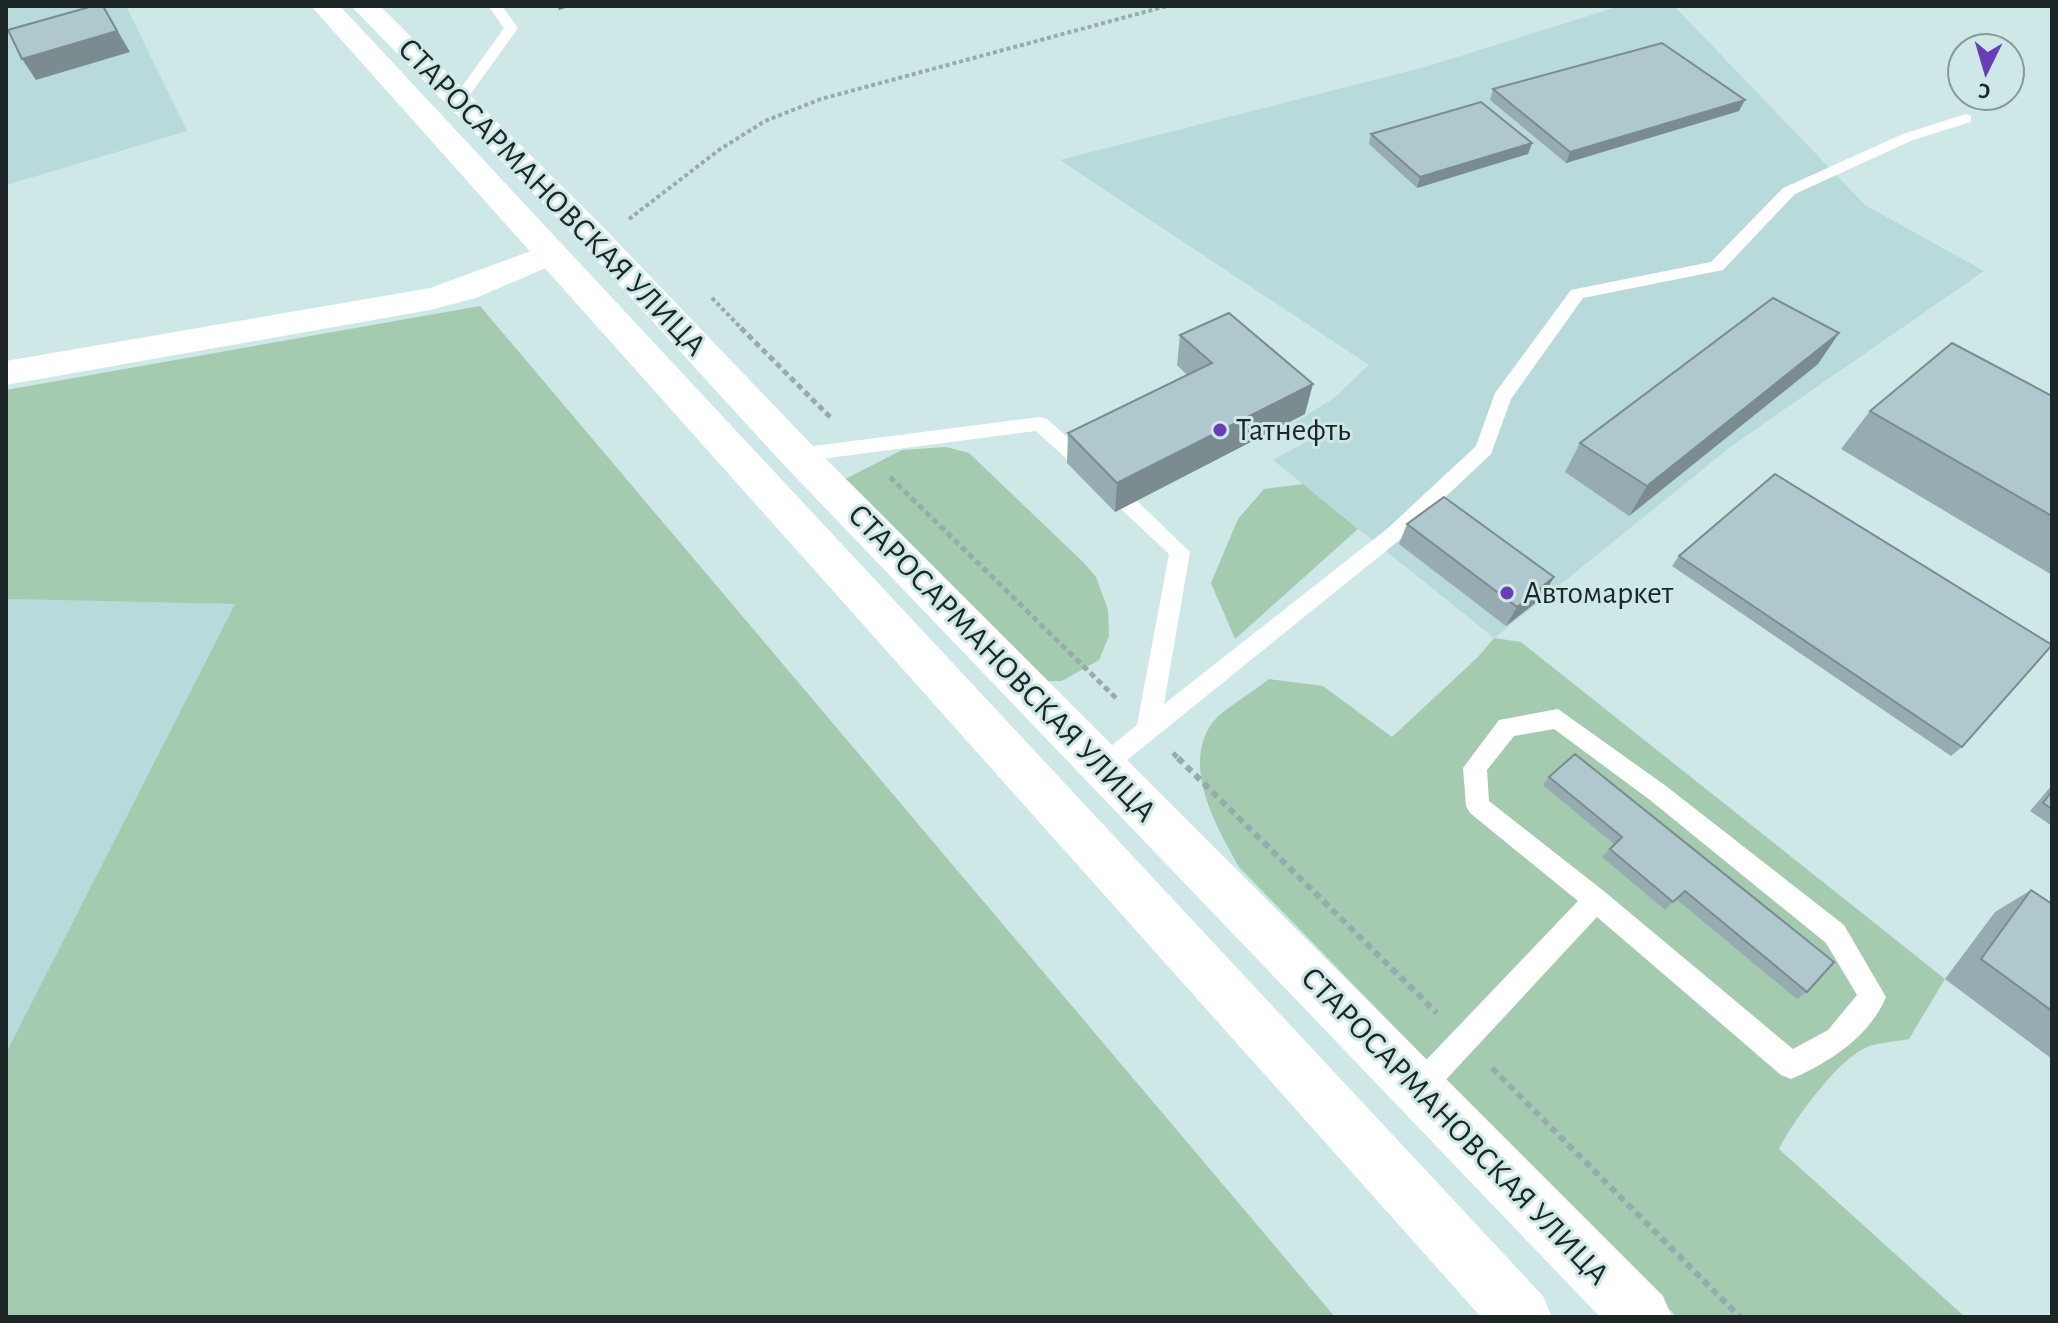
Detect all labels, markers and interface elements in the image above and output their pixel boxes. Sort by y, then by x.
street label: СТАРОСАРМАНОВСКАЯ УЛИЦА [392,32,712,362]
north arrow [1946,32,2026,112]
text: С [1977,79,1991,102]
place label: Татнефть [1236,414,1351,446]
marker: Татнефть [1211,421,1229,439]
street label: СТАРОСАРМАНОВСКАЯ УЛИЦА [842,498,1162,828]
place label: Автомаркет [1523,577,1674,609]
marker: Автомаркет [1498,584,1516,602]
street label: СТАРОСАРМАНОВСКАЯ УЛИЦА [1295,961,1615,1291]

